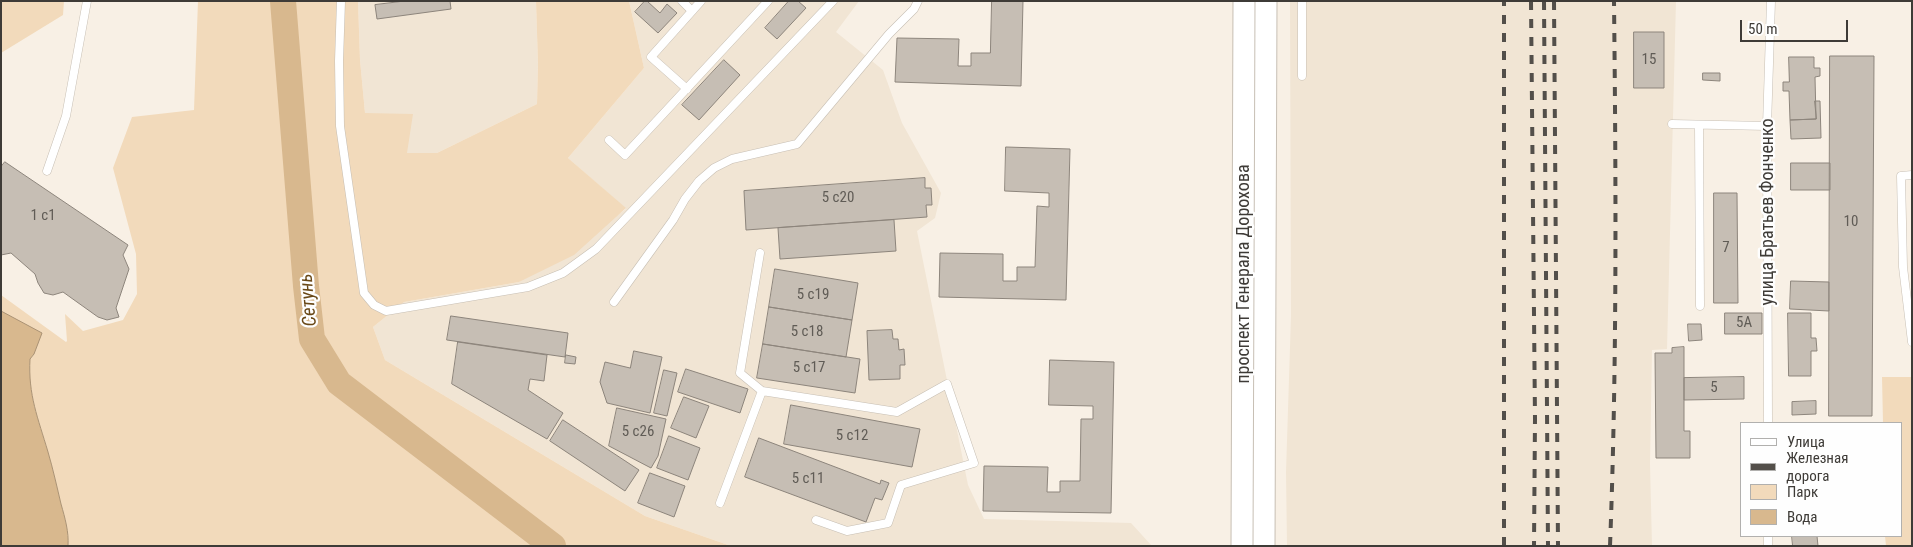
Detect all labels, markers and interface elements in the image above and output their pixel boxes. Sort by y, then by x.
scale bar [1743,10,1850,42]
text: 50 m [1748,20,1778,38]
house number: 15 [1642,51,1656,69]
street label: улица Братьев Фонченко [1757,119,1779,305]
street label: проспект Генерала Дорохова [1233,164,1255,384]
house number: 5 с20 [822,189,854,207]
house number: 1 с1 [30,207,56,225]
house number: 10 [1844,213,1858,231]
house number: 7 [1722,239,1730,257]
water label: Сетунь [295,273,323,327]
house number: 5 с19 [797,286,829,304]
house number: 5А [1736,314,1752,332]
house number: 5 с18 [791,323,823,341]
house number: 5 с17 [793,359,825,377]
house number: 5 [1710,379,1718,397]
legend [1740,422,1903,537]
house number: 5 с26 [622,423,654,441]
house number: 5 с12 [836,427,868,445]
text: Улица [1787,433,1825,451]
text: Железная дорога [1786,449,1848,485]
house number: 5 с11 [792,470,824,488]
text: Парк [1787,483,1818,501]
text: Вода [1787,508,1817,526]

